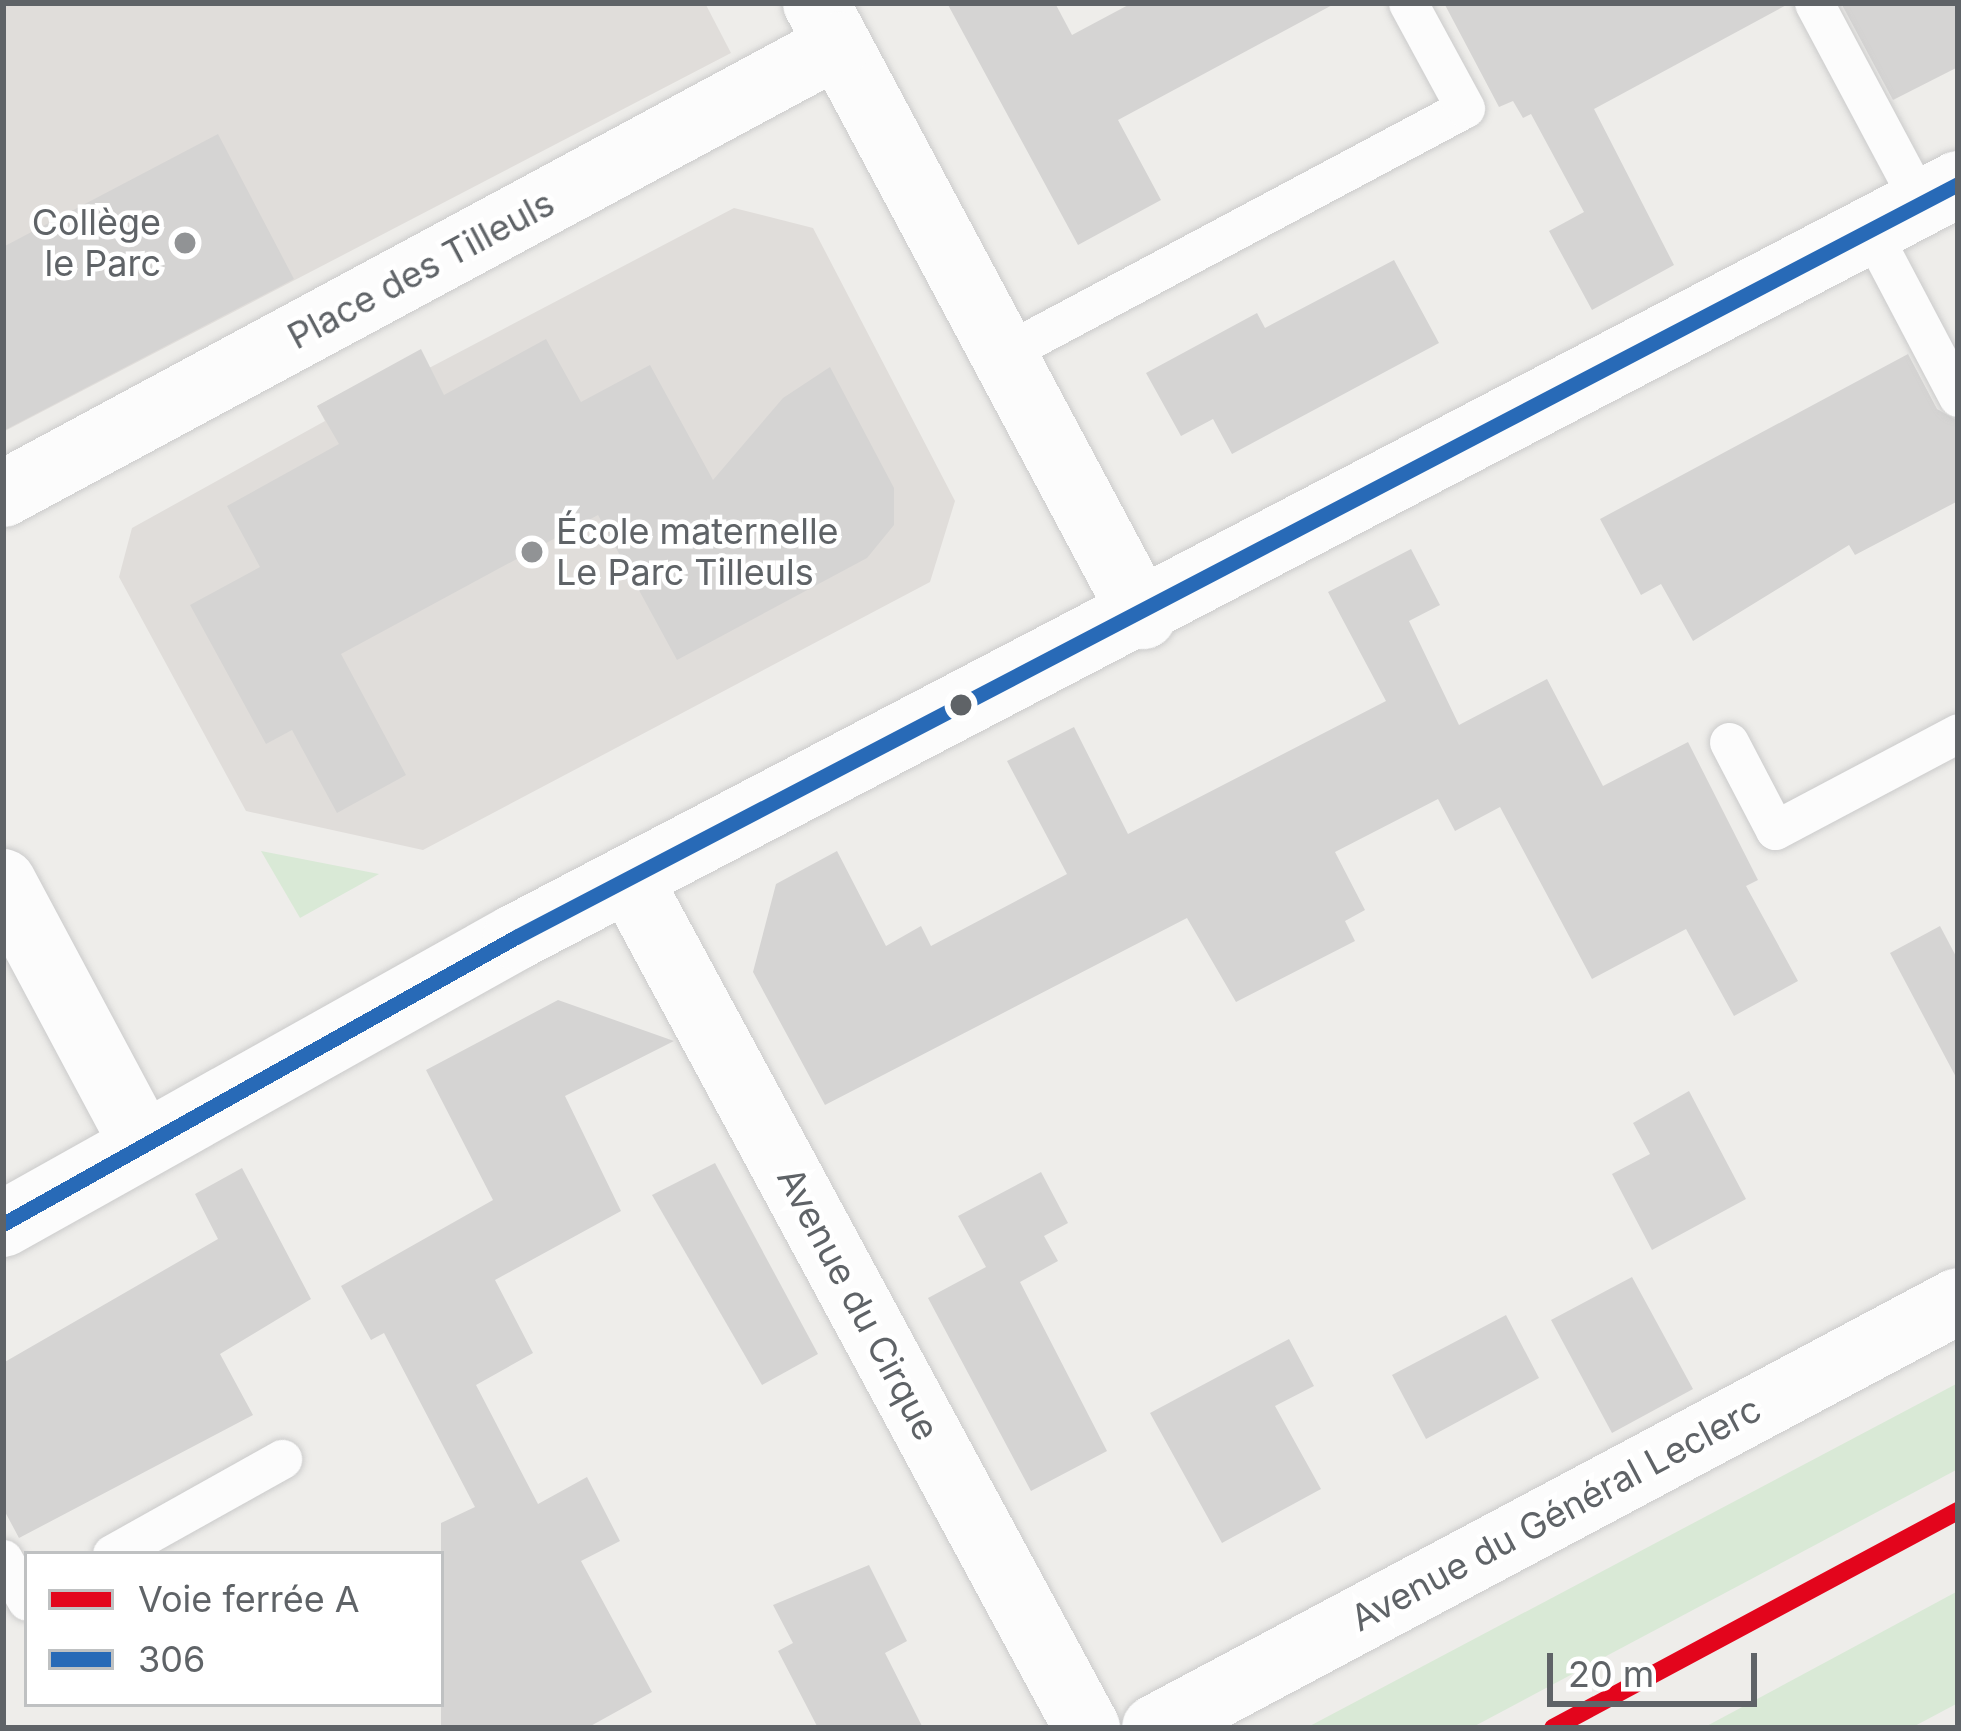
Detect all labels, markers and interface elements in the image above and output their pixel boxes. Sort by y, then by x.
street label: Place des Tilleuls [281,182,561,358]
place label: Collège le Parc [32,200,161,285]
marker: Collège le Parc [172,230,198,256]
place label: École maternelle Le Parc Tilleuls [556,509,839,594]
marker: École maternelle Le Parc Tilleuls [519,539,545,565]
unlabelled marker [950,694,972,716]
street label: Avenue du Cirque [768,1160,948,1448]
street label: Avenue du Général Leclerc [1344,1387,1768,1641]
legend [24,1551,444,1707]
text: Voie ferrée A [138,1577,360,1621]
scale bar [1553,1629,1763,1703]
text: 306 [138,1637,205,1681]
text: 20 m [1568,1652,1654,1696]

